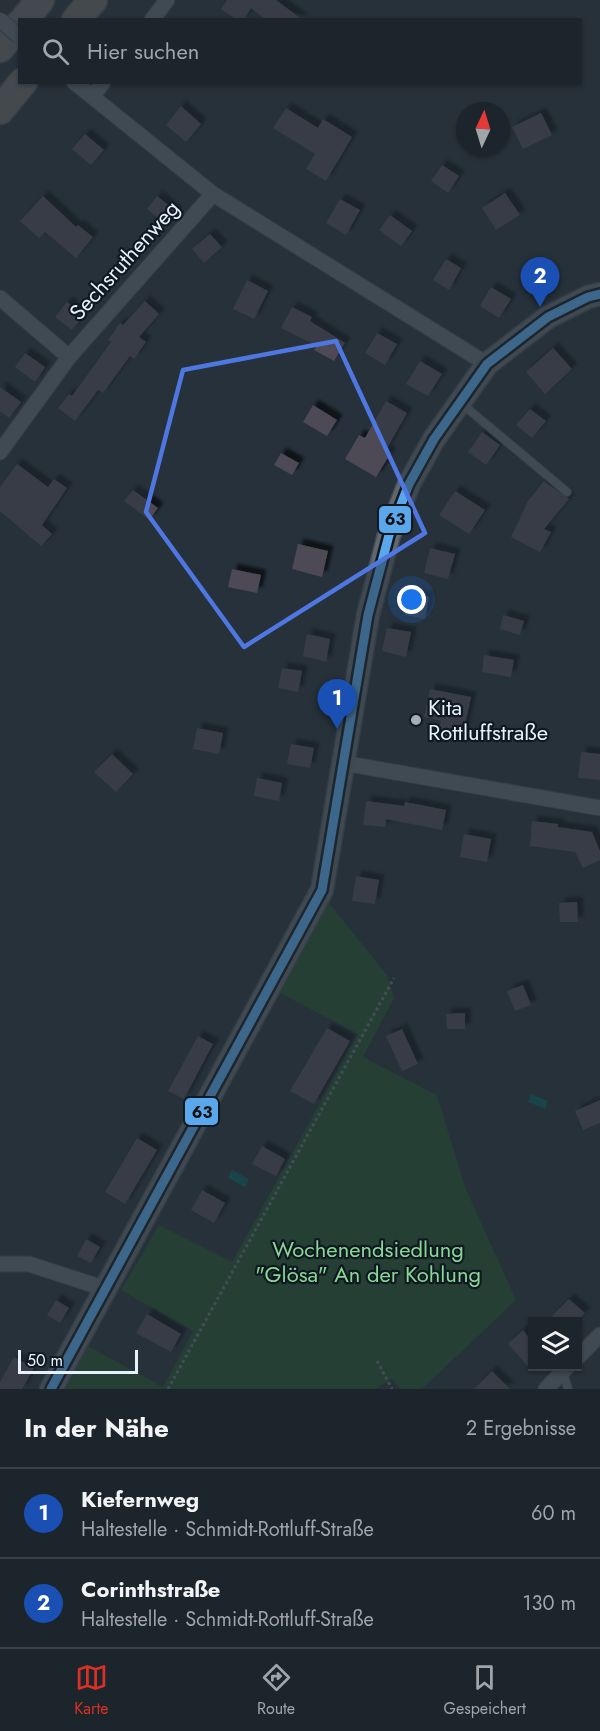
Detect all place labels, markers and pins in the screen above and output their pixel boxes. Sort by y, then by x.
pin: 2 [520,258,560,307]
pin: 1 [318,680,356,729]
place label: Kita Rottluffstraße [428,691,548,748]
marker: Kita Rottluffstraße [409,713,423,727]

